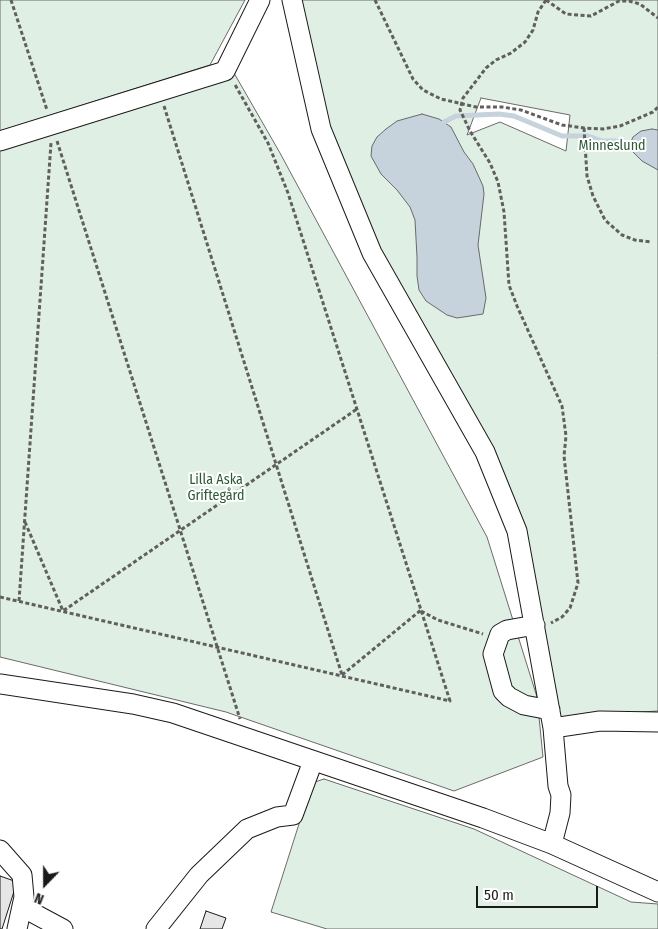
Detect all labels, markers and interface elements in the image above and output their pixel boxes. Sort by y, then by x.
park label: Minneslund [578,138,646,154]
park label: Lilla Aska Griftegård [187,472,245,504]
north arrow [20,859,70,909]
scale bar [478,876,600,908]
text: 50 m [484,886,514,904]
text: N [32,889,46,908]

